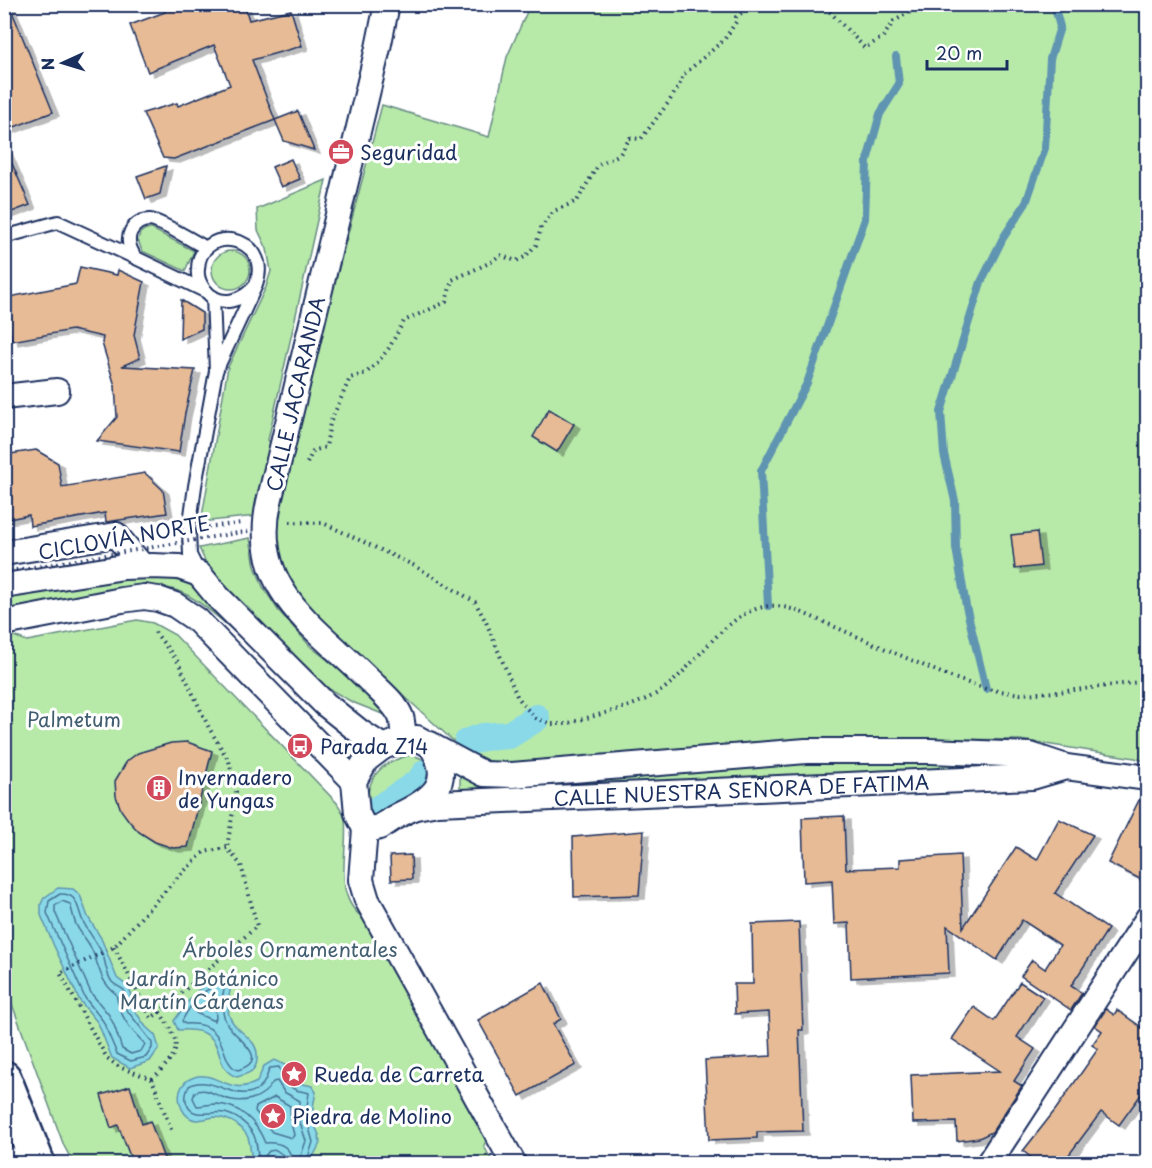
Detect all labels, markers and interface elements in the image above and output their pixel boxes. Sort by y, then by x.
north arrow [33,33,93,93]
scale bar [927,33,1006,71]
text: 20 m [936,39,982,66]
text: N [35,57,59,71]
office icon: Seguridad [326,137,356,167]
place label: Seguridad [360,137,457,167]
street label: CALLE JACARANDA [258,294,332,494]
street label: CICLOVÍA NORTE [36,507,212,567]
park label: Palmetum [27,704,121,734]
bus stop icon: Parada Z14 [285,731,315,761]
place label: Parada Z14 [320,731,429,761]
place label: Invernadero de Yungas [178,762,292,815]
street label: CALLE NUESTRA SEÑORA DE FATIMA [553,767,930,813]
building icon: Invernadero de Yungas [144,773,174,803]
park label: Árboles Ornamentales [182,934,398,964]
park label: Jardín Botánico Martín Cárdenas [120,963,284,1016]
place icon: Rueda de Carreta [279,1059,309,1089]
place label: Rueda de Carreta [314,1059,484,1089]
place icon: Piedra de Molino [258,1101,288,1131]
place label: Piedra de Molino [292,1101,452,1131]

